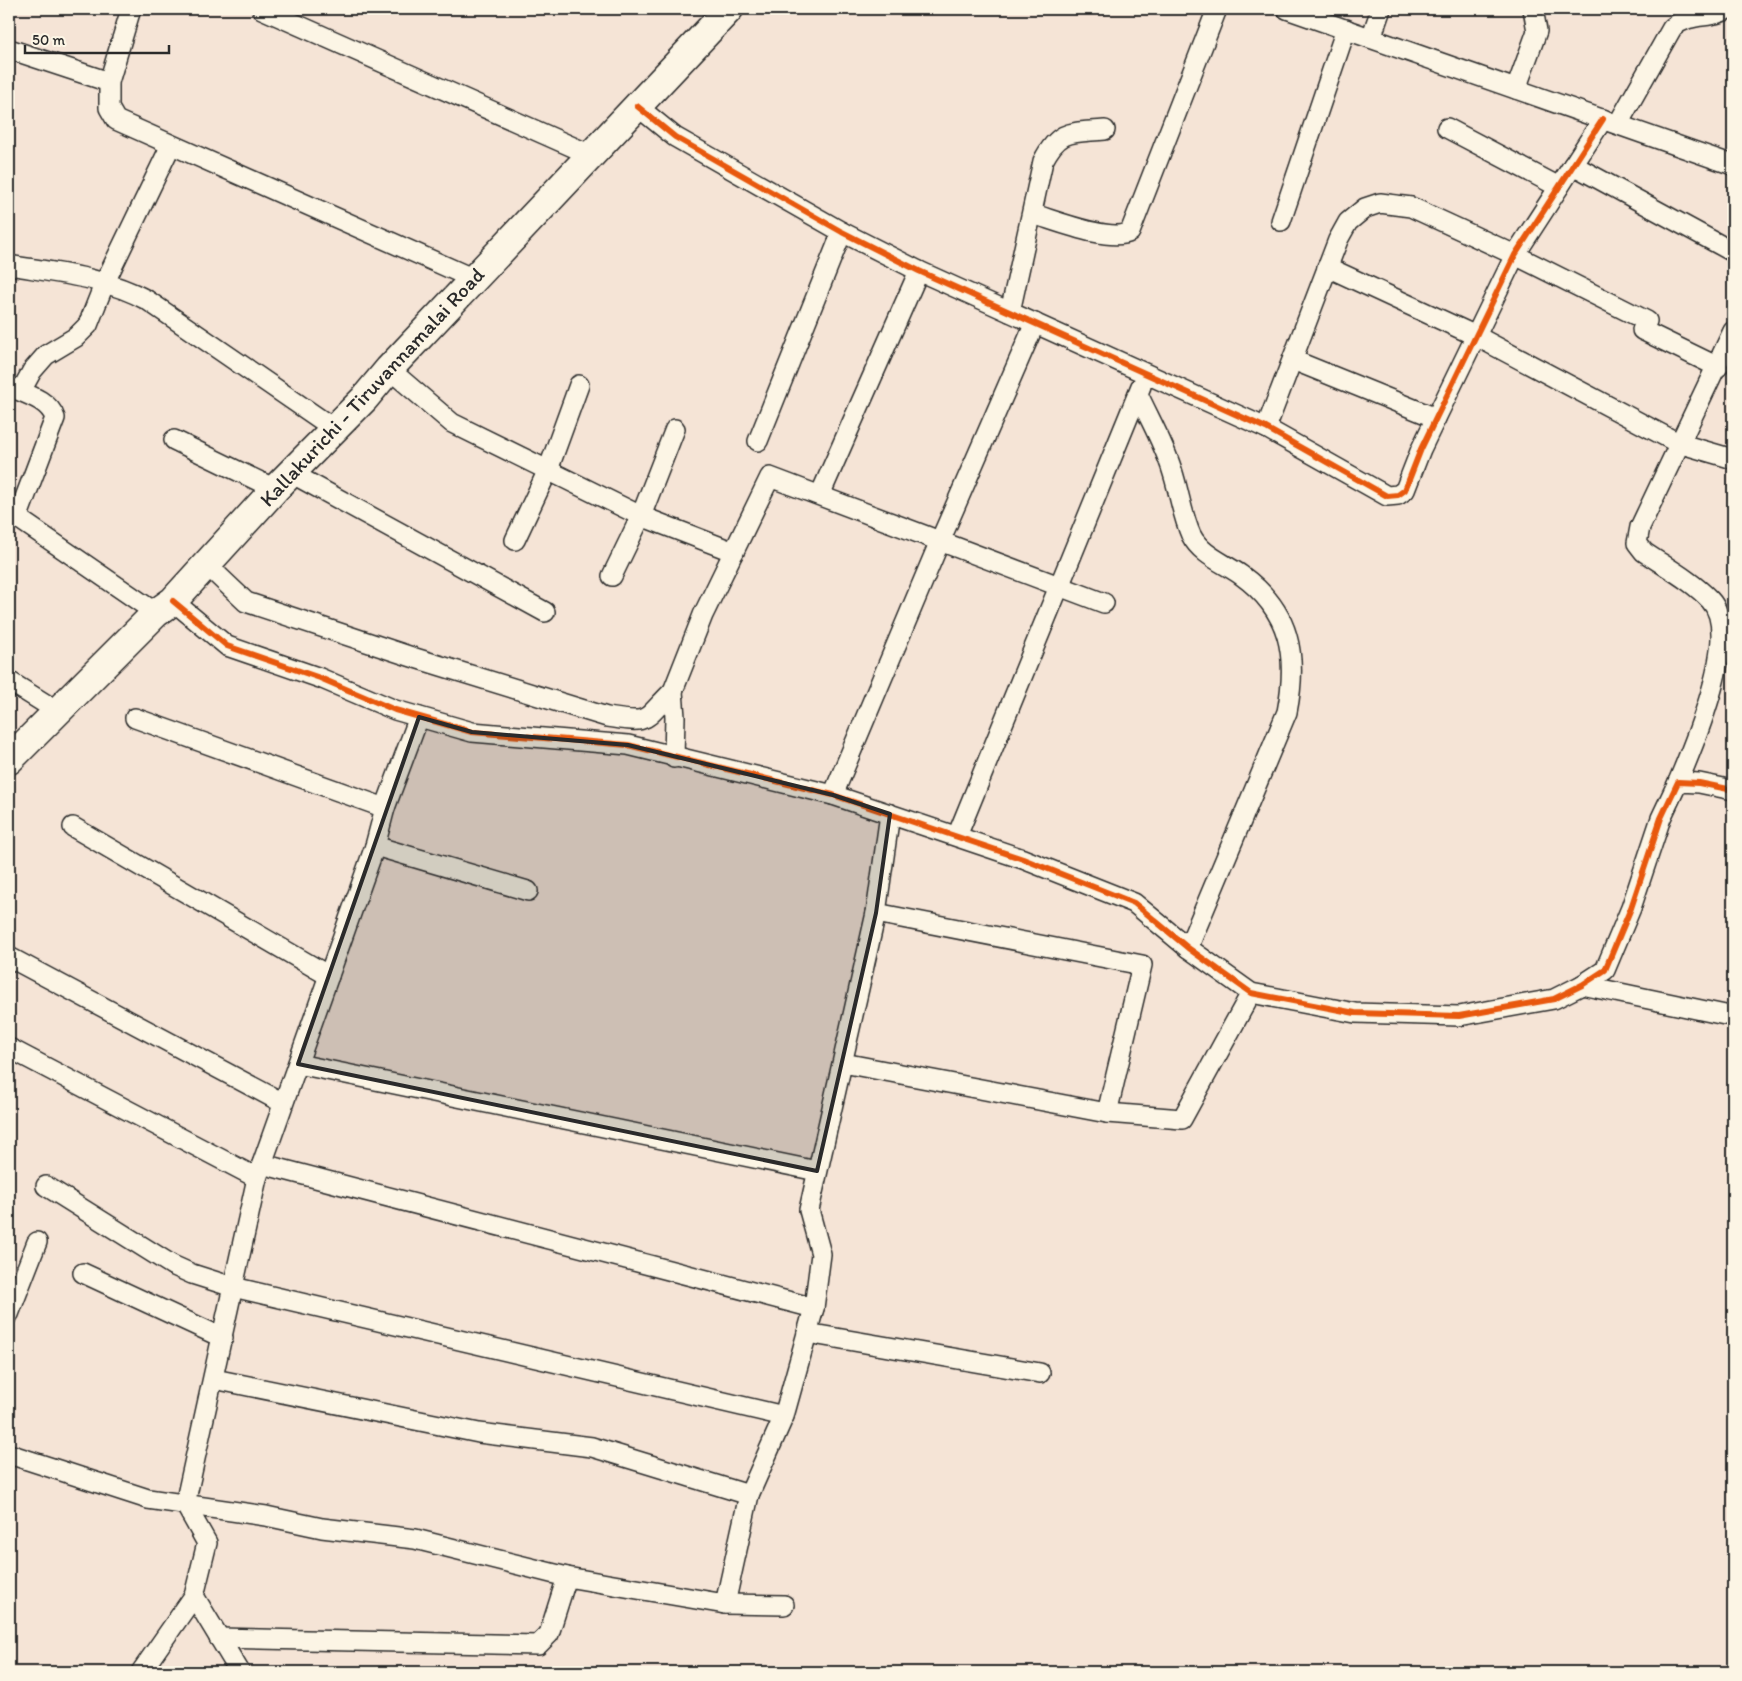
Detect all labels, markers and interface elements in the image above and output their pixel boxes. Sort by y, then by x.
scale bar [25,22,169,54]
text: 50 m [32,31,65,49]
street label: Kallakurichi - Tiruvannamalai Road [254,262,489,511]

